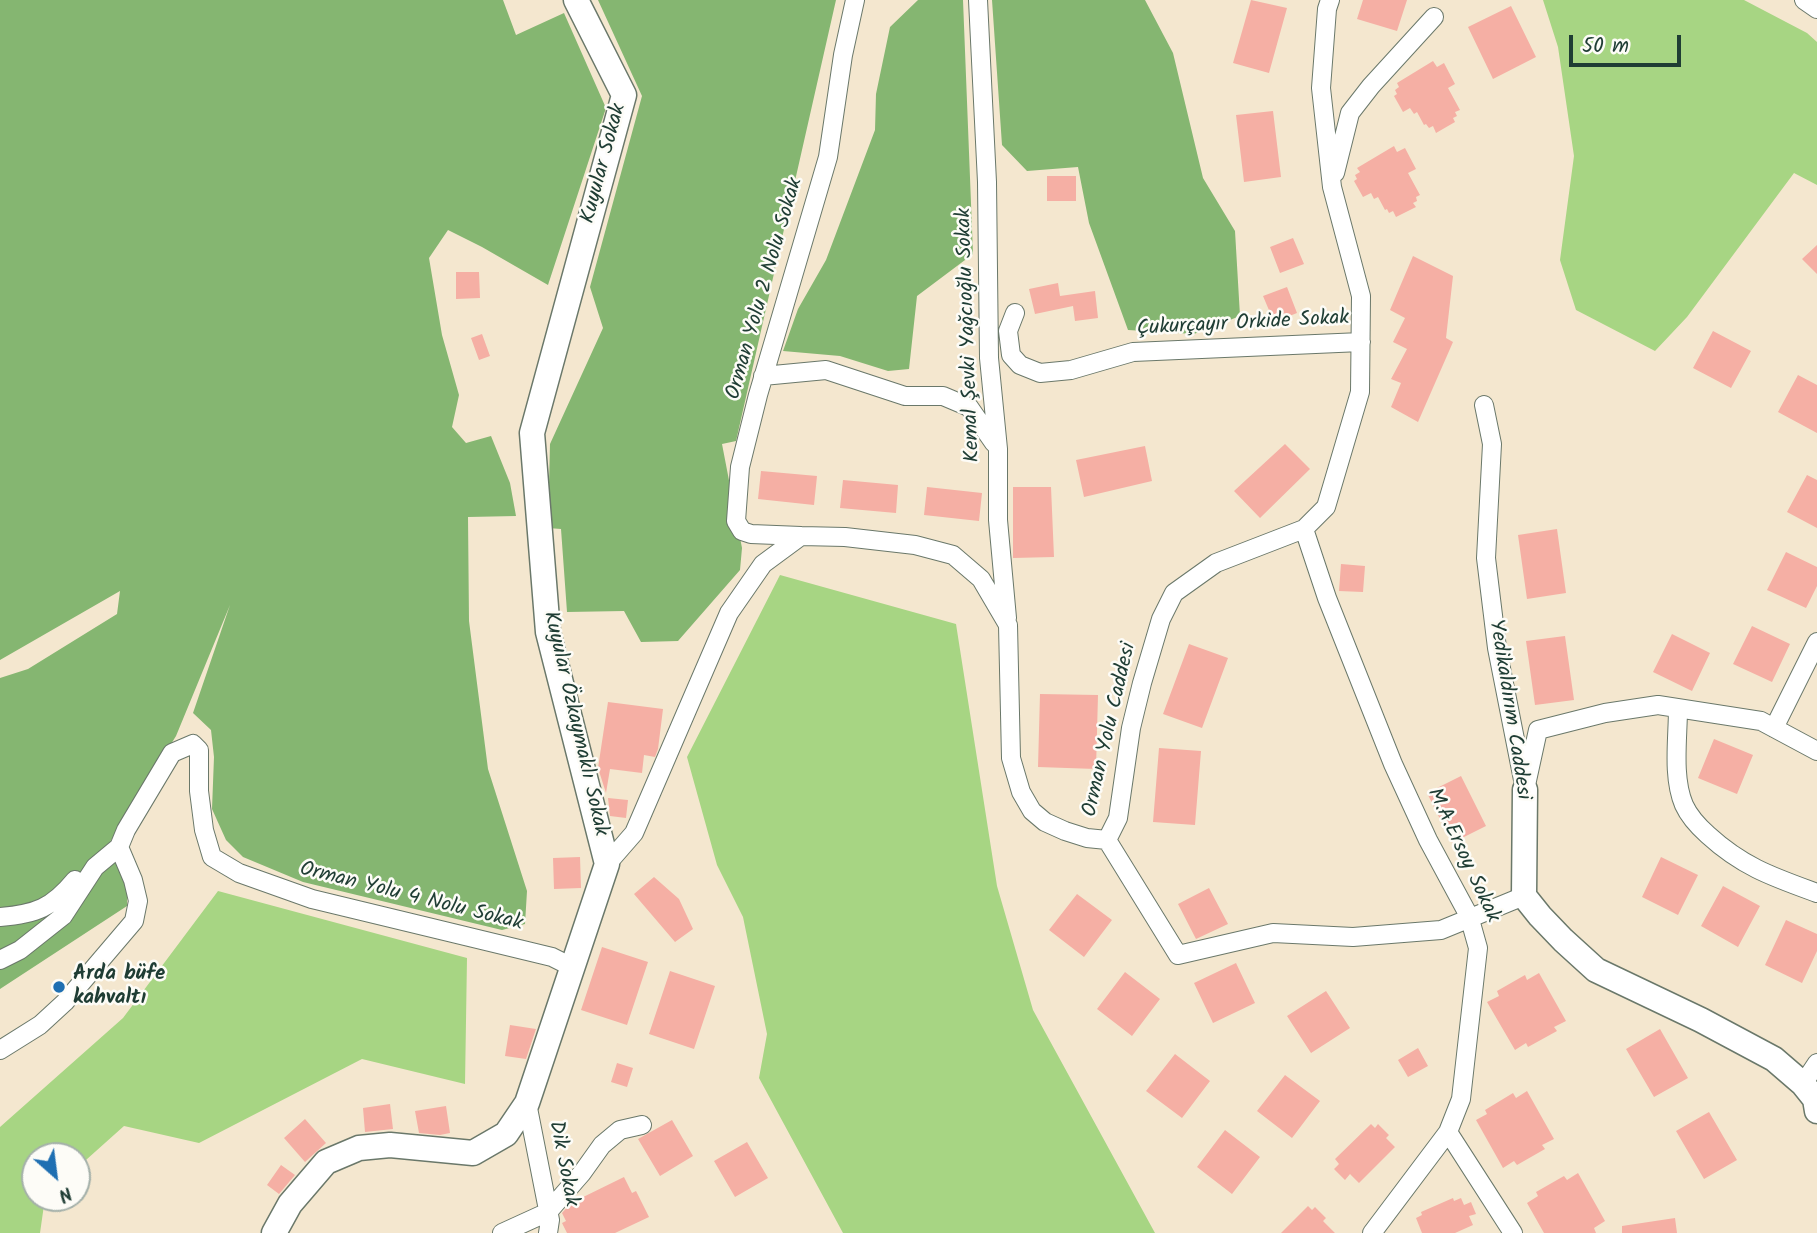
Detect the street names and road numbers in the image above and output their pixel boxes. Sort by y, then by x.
street label: Kuyular Sokak [577,101,633,227]
street label: Orman Yolu 2 Nolu Sokak [722,175,810,403]
street label: Kemal Şevki Yağcıoğlu Sokak [953,207,987,463]
street label: Çukurçayır Orkide Sokak [1136,307,1350,343]
street label: Kuyular Özkaymaklı Sokak [536,609,612,839]
street label: Yedikaldırım Caddesi [1481,618,1535,802]
street label: Orman Yolu Caddesi [1079,640,1143,820]
street label: M.A.Ersoy Sokak [1420,785,1504,927]
street label: Orman Yolu 4 Nolu Sokak [297,858,525,938]
street label: Dik Sokak [541,1119,583,1209]

